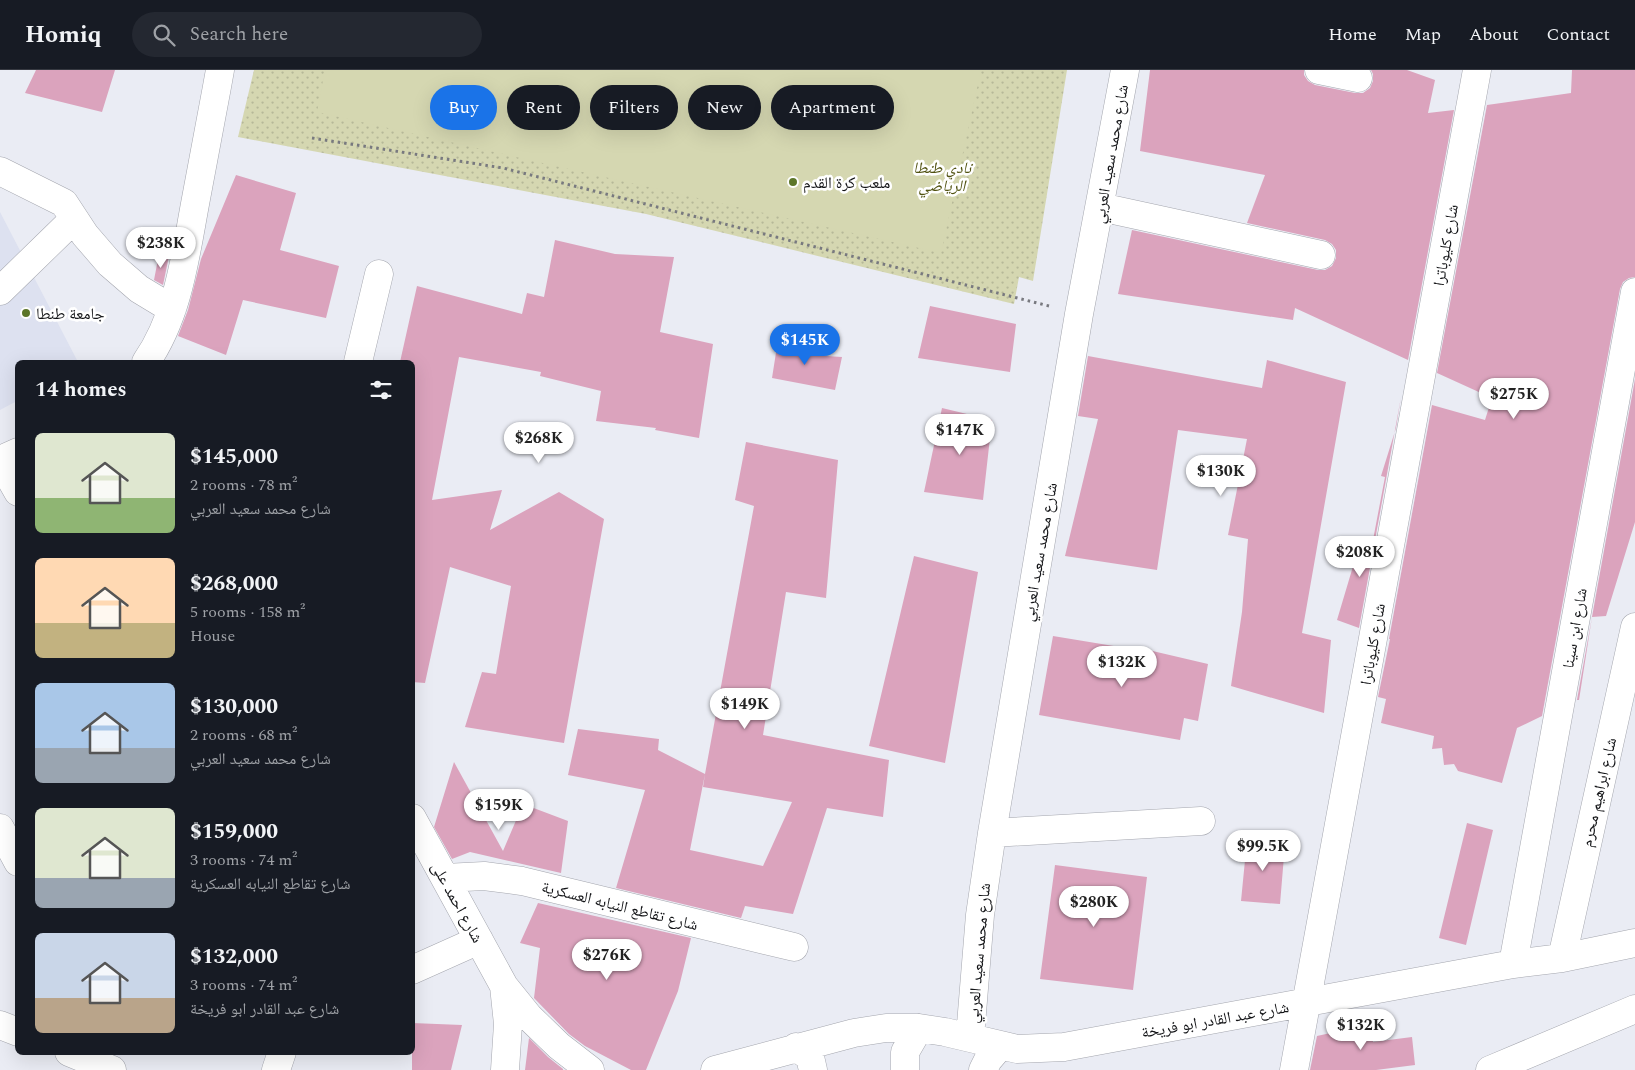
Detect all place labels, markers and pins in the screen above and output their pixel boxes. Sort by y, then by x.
place label: ملعب كرة القدم [803,171,890,195]
marker: ملعب كرة القدم [787,176,799,188]
pin: $238K [126,226,196,269]
place label: جامعة طنطا [36,302,105,326]
marker: جامعة طنطا [20,307,32,319]
pin: $145K [770,324,840,366]
pin: $275K [1479,378,1549,420]
pin: $147K [925,414,995,456]
pin: $268K [504,422,574,464]
pin: $130K [1186,454,1256,497]
pin: $208K [1325,536,1395,578]
pin: $132K [1087,646,1157,688]
pin: $149K [710,688,780,730]
pin: $159K [464,788,534,831]
pin: $99.5K [1222,830,1304,872]
pin: $280K [1059,886,1129,928]
pin: $276K [572,938,642,981]
pin: $132K [1326,1008,1396,1051]

